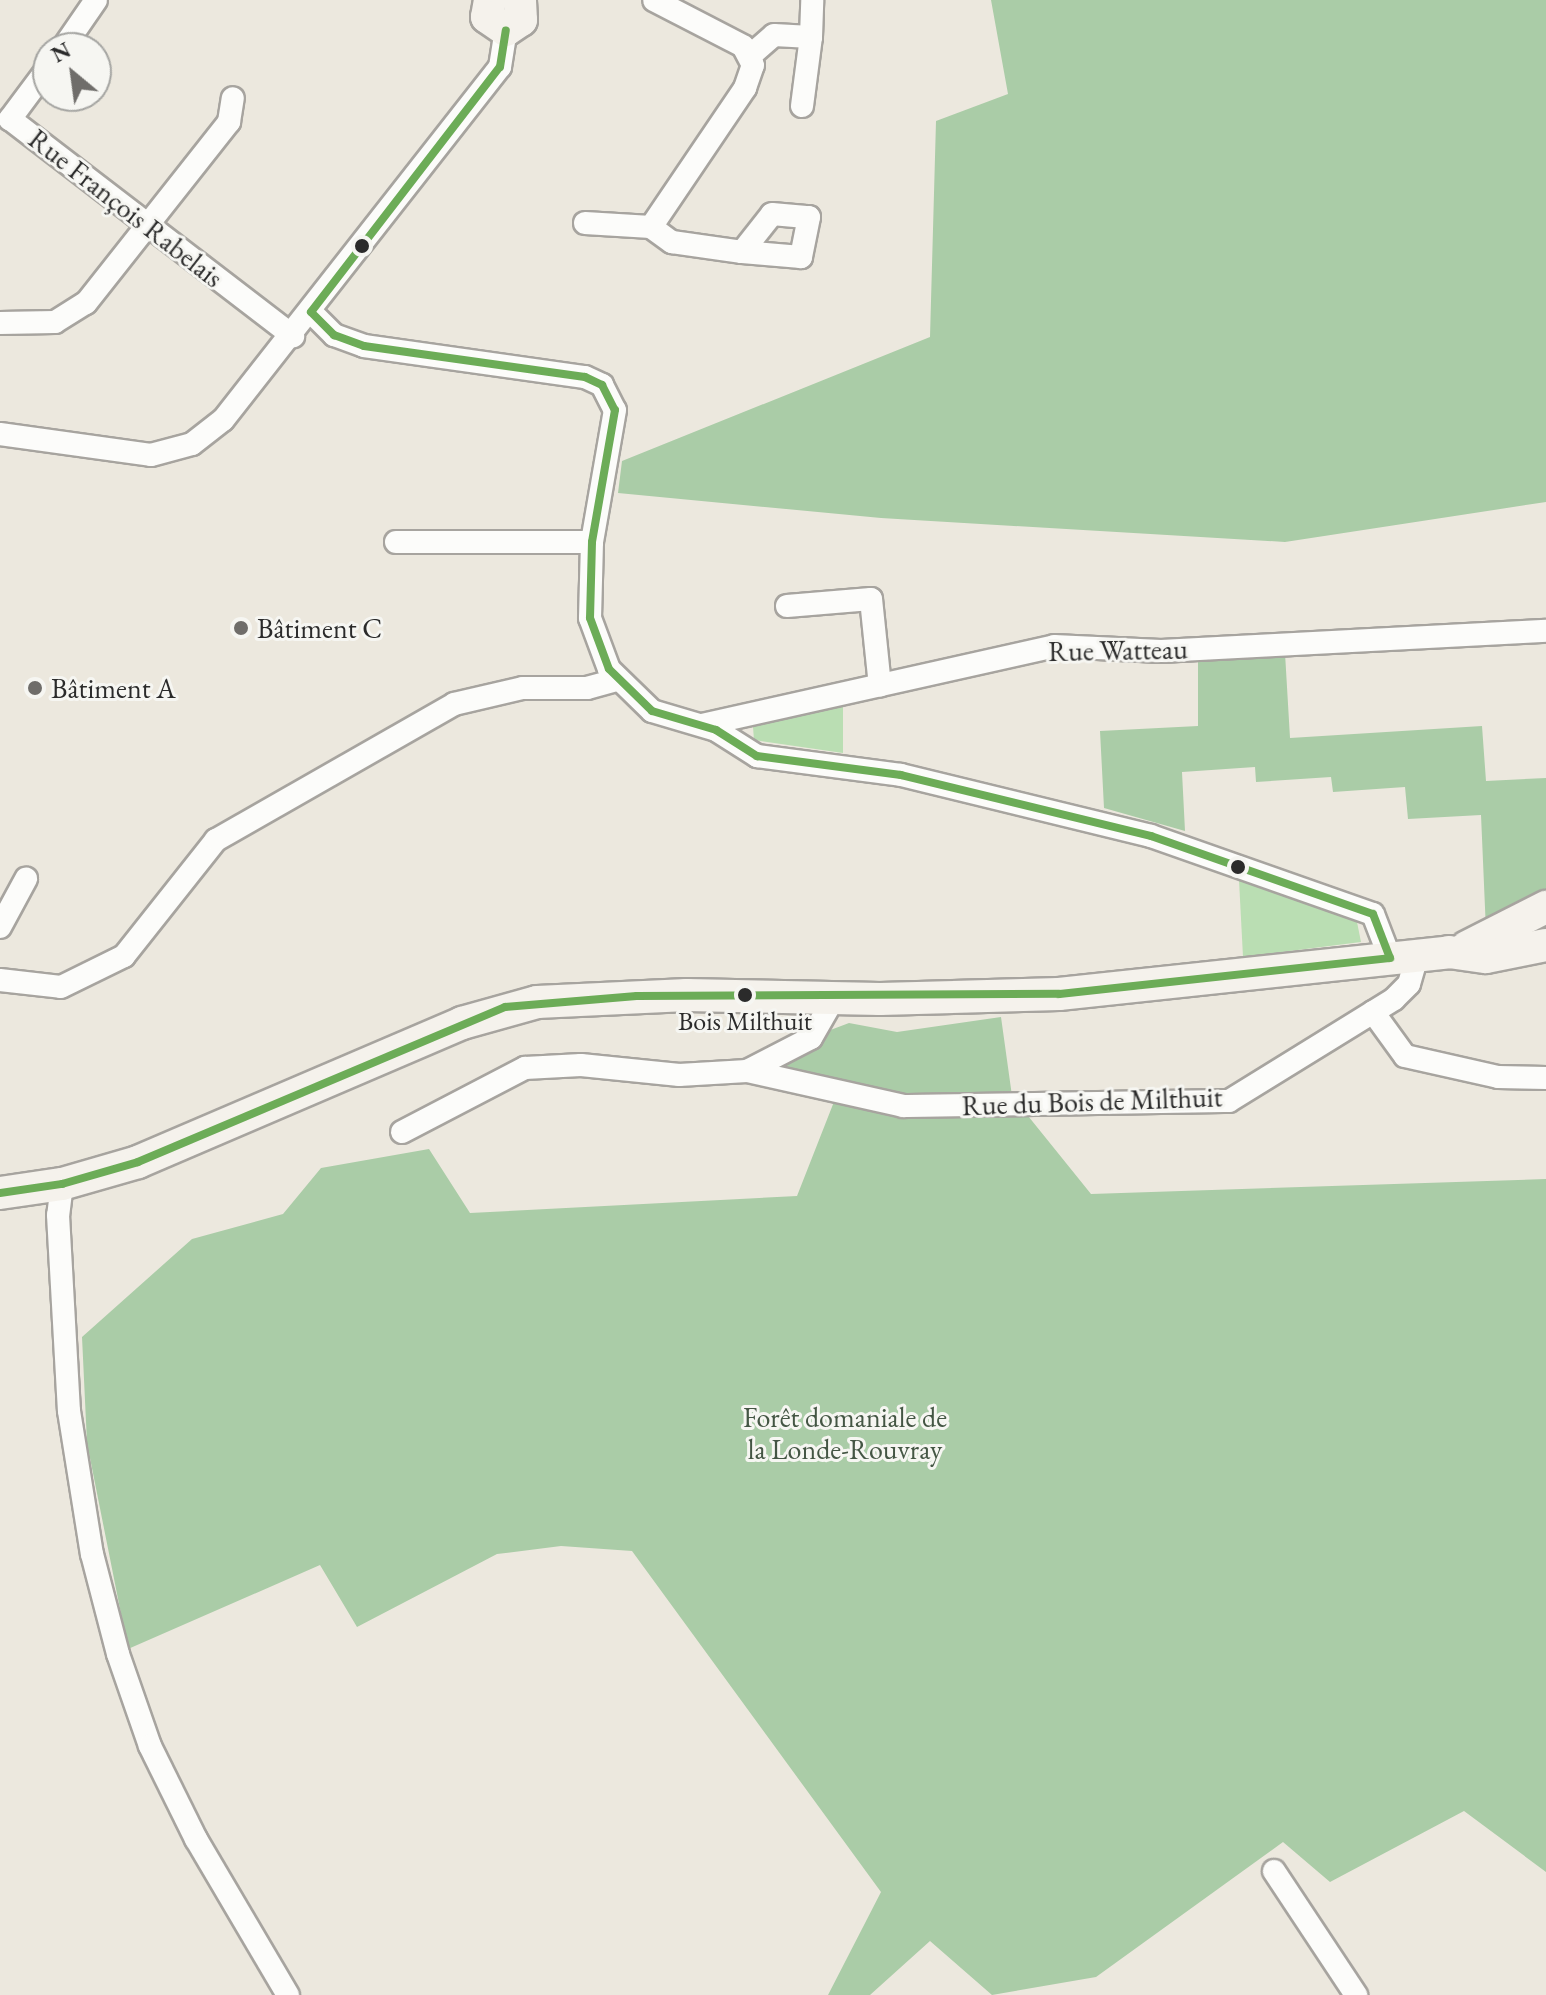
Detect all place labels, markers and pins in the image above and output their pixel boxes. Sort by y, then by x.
unlabelled marker [354,238,370,254]
place label: Bâtiment C [257,611,382,645]
marker: Bâtiment C [232,619,250,637]
place label: Bâtiment A [51,671,176,705]
marker: Bâtiment A [26,679,44,697]
unlabelled marker [1230,859,1246,875]
marker: Bois Milthuit [737,987,753,1003]
place label: Bois Milthuit [678,1006,812,1038]

